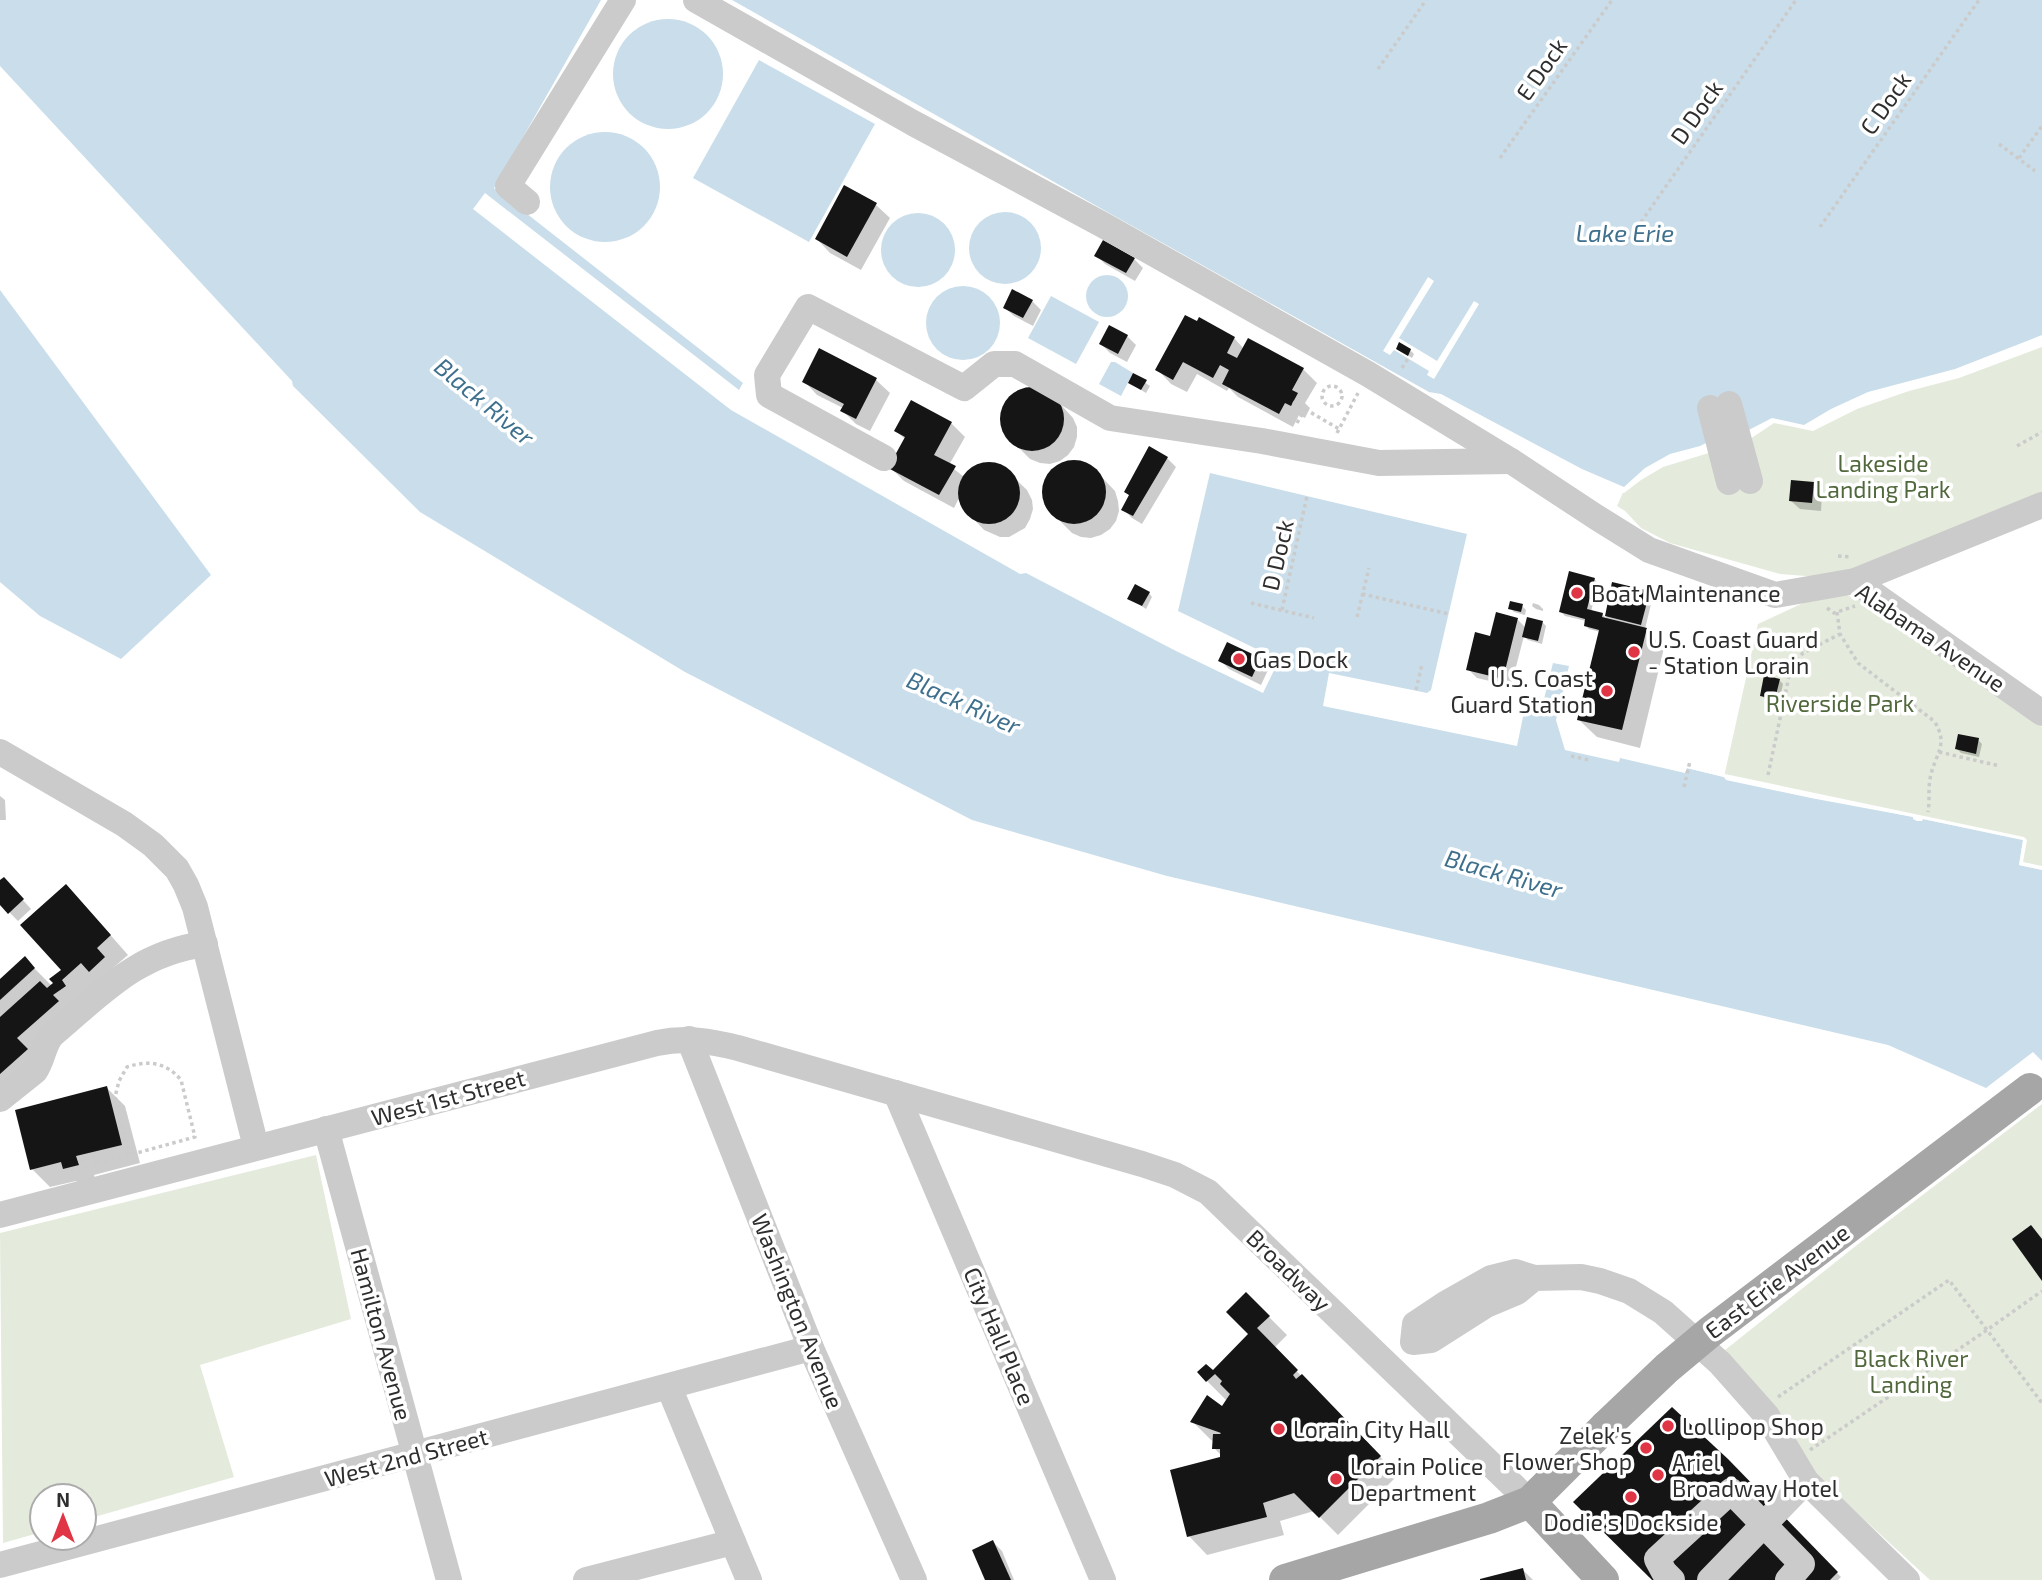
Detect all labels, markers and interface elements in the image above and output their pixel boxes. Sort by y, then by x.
street label: E Dock [1510,32,1573,105]
street label: C Dock [1854,66,1917,140]
street label: D Dock [1664,74,1728,149]
water label: Lake Erie [1576,218,1674,247]
water label: Black River [429,351,541,451]
park label: Lakeside Landing Park [1815,449,1951,503]
street label: D Dock [1255,517,1299,593]
street label: Alabama Avenue [1851,577,2011,697]
place label: Boat Maintenance [1591,579,1781,607]
marker: Boat Maintenance [1569,585,1585,601]
place label: U.S. Coast Guard - Station Lorain [1648,625,1818,679]
marker: U.S. Coast Guard - Station Lorain [1626,644,1642,660]
place label: Gas Dock [1253,645,1348,673]
marker: Gas Dock [1231,651,1247,667]
water label: Black River [903,664,1026,740]
place label: U.S. Coast Guard Station [1450,664,1593,718]
marker: U.S. Coast Guard Station [1599,683,1615,699]
park label: Riverside Park [1766,689,1915,717]
water label: Black River [1442,842,1567,904]
street label: West 1st Street [368,1063,528,1131]
street label: Washington Avenue [746,1209,850,1413]
street label: East Erie Avenue [1700,1218,1854,1344]
street label: Broadway [1241,1223,1337,1317]
street label: Hamilton Avenue [346,1245,418,1423]
street label: City Hall Place [958,1263,1042,1409]
park label: Black River Landing [1853,1344,1969,1398]
place label: Lollipop Shop [1682,1412,1824,1440]
place label: Lorain City Hall [1293,1415,1450,1443]
marker: Lollipop Shop [1660,1418,1676,1434]
marker: Lorain City Hall [1271,1421,1287,1437]
place label: Zelek's Flower Shop [1502,1421,1632,1475]
street label: West 2nd Street [321,1422,491,1492]
marker: Zelek's Flower Shop [1638,1440,1654,1456]
place label: Ariel Broadway Hotel [1672,1448,1839,1502]
place label: Lorain Police Department [1350,1452,1483,1506]
marker: Ariel Broadway Hotel [1650,1467,1666,1483]
marker: Lorain Police Department [1328,1471,1344,1487]
north arrow [28,1482,98,1552]
text: N [56,1488,70,1511]
marker: Dodie's Dockside [1623,1489,1639,1505]
place label: Dodie's Dockside [1543,1508,1719,1536]

